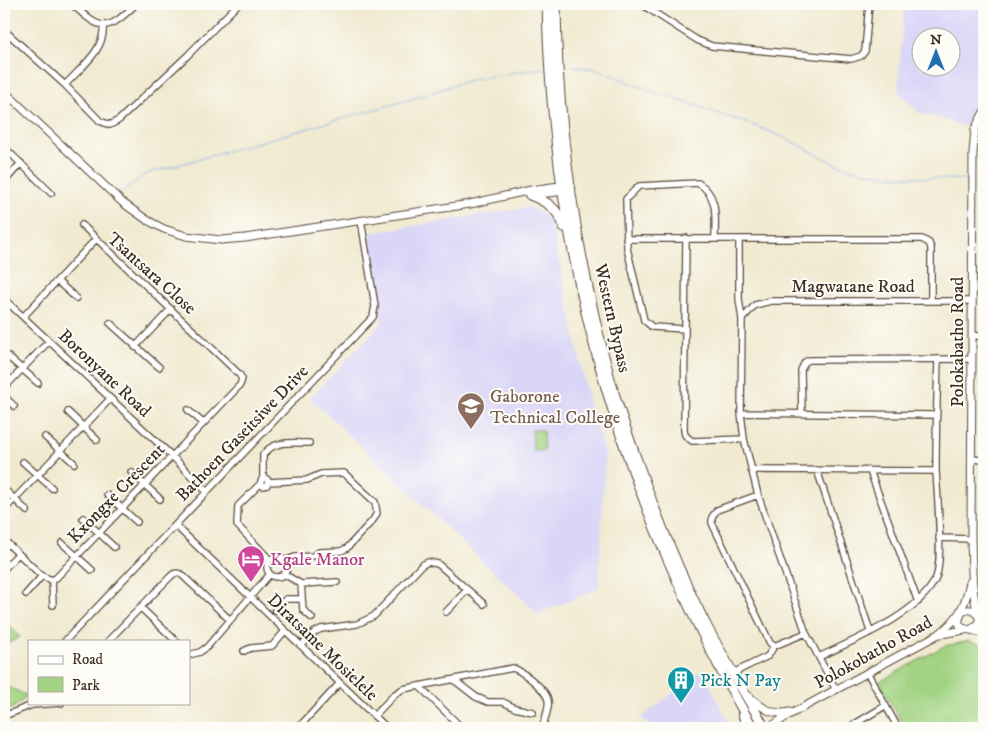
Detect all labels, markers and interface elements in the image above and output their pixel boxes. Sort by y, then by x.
north arrow [910,28,960,78]
text: N [930,31,942,49]
street label: Tsantsara Close [102,228,200,319]
street label: Western Bypass [589,261,635,375]
street label: Magwatane Road [791,276,915,298]
street label: Polokabatho Road [947,277,969,407]
street label: Boronyane Road [53,325,155,422]
street label: Bathoen Gaseitsiwe Drive [172,361,314,507]
place label: Gaborone Technical College [490,386,620,429]
school or university icon: Gaborone Technical College [456,391,486,430]
street label: Kxongxe Crescent [63,439,170,548]
hotel icon: Kgale Manor [236,544,266,583]
place label: Kgale Manor [270,549,365,571]
street label: Diratsame Mosielele [262,589,382,706]
street label: Polokobatho Road [811,611,936,694]
legend [28,640,190,704]
text: Road [72,650,104,669]
building icon: Pick N Pay [666,665,696,704]
place label: Pick N Pay [700,670,781,692]
text: Park [72,676,101,695]

